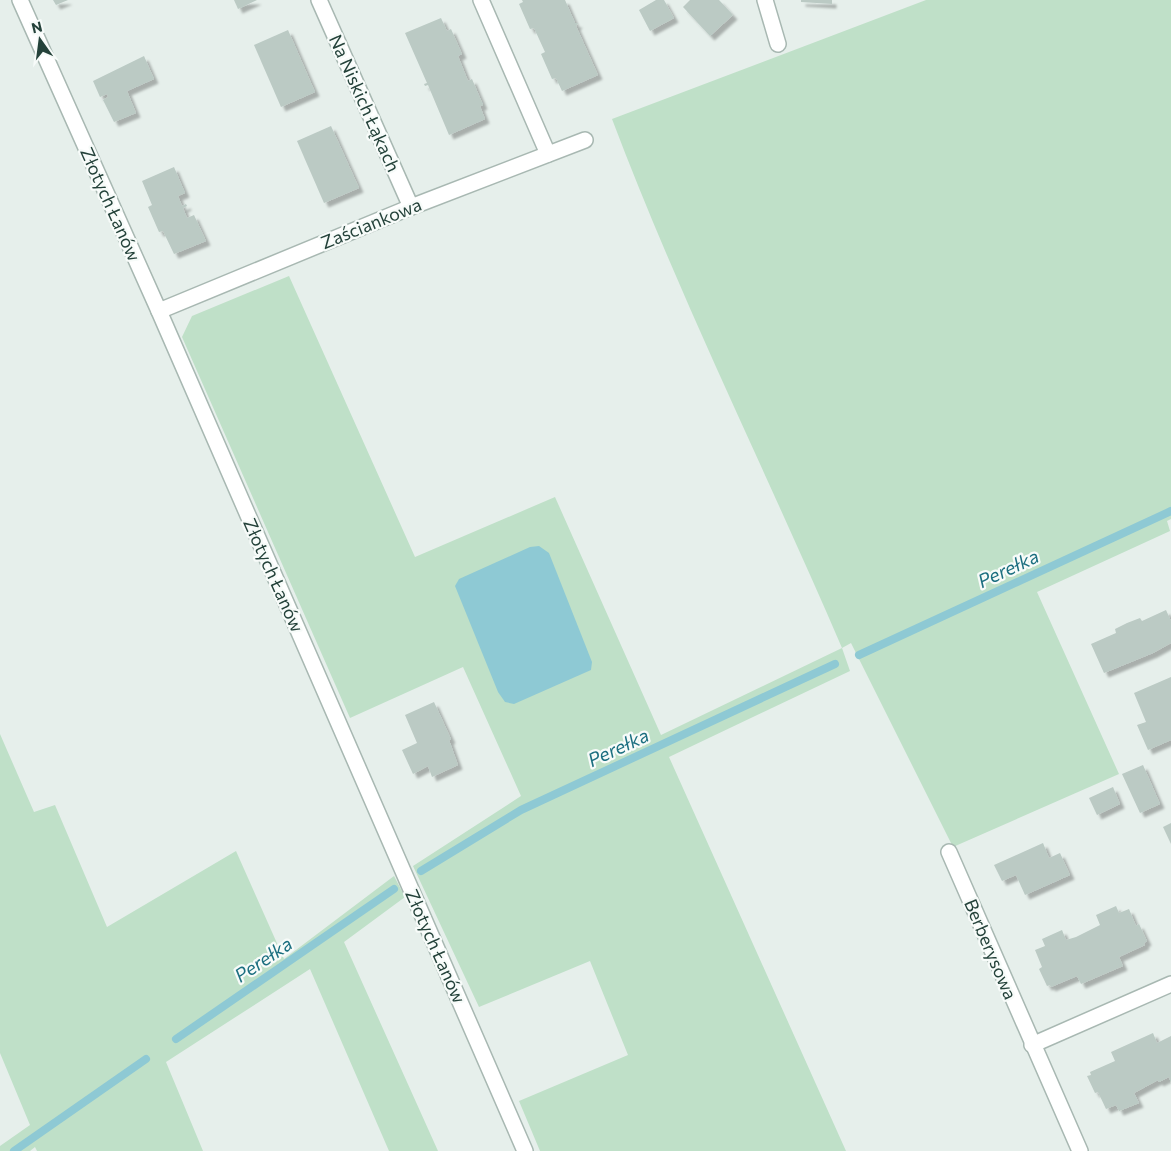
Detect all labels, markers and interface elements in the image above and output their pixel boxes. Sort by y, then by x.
north arrow [15,15,65,65]
text: N [30,17,44,36]
street label: Na Niskich Łąkach [325,31,405,175]
street label: Złotych Łanów [76,144,146,264]
street label: Zaściankowa [318,193,424,253]
street label: Złotych Łanów [239,515,309,635]
water label: Perełka [974,544,1042,592]
water label: Perełka [584,723,652,771]
street label: Złotych Łanów [401,886,471,1006]
street label: Berberysowa [960,895,1022,1003]
water label: Perełka [230,931,296,987]

